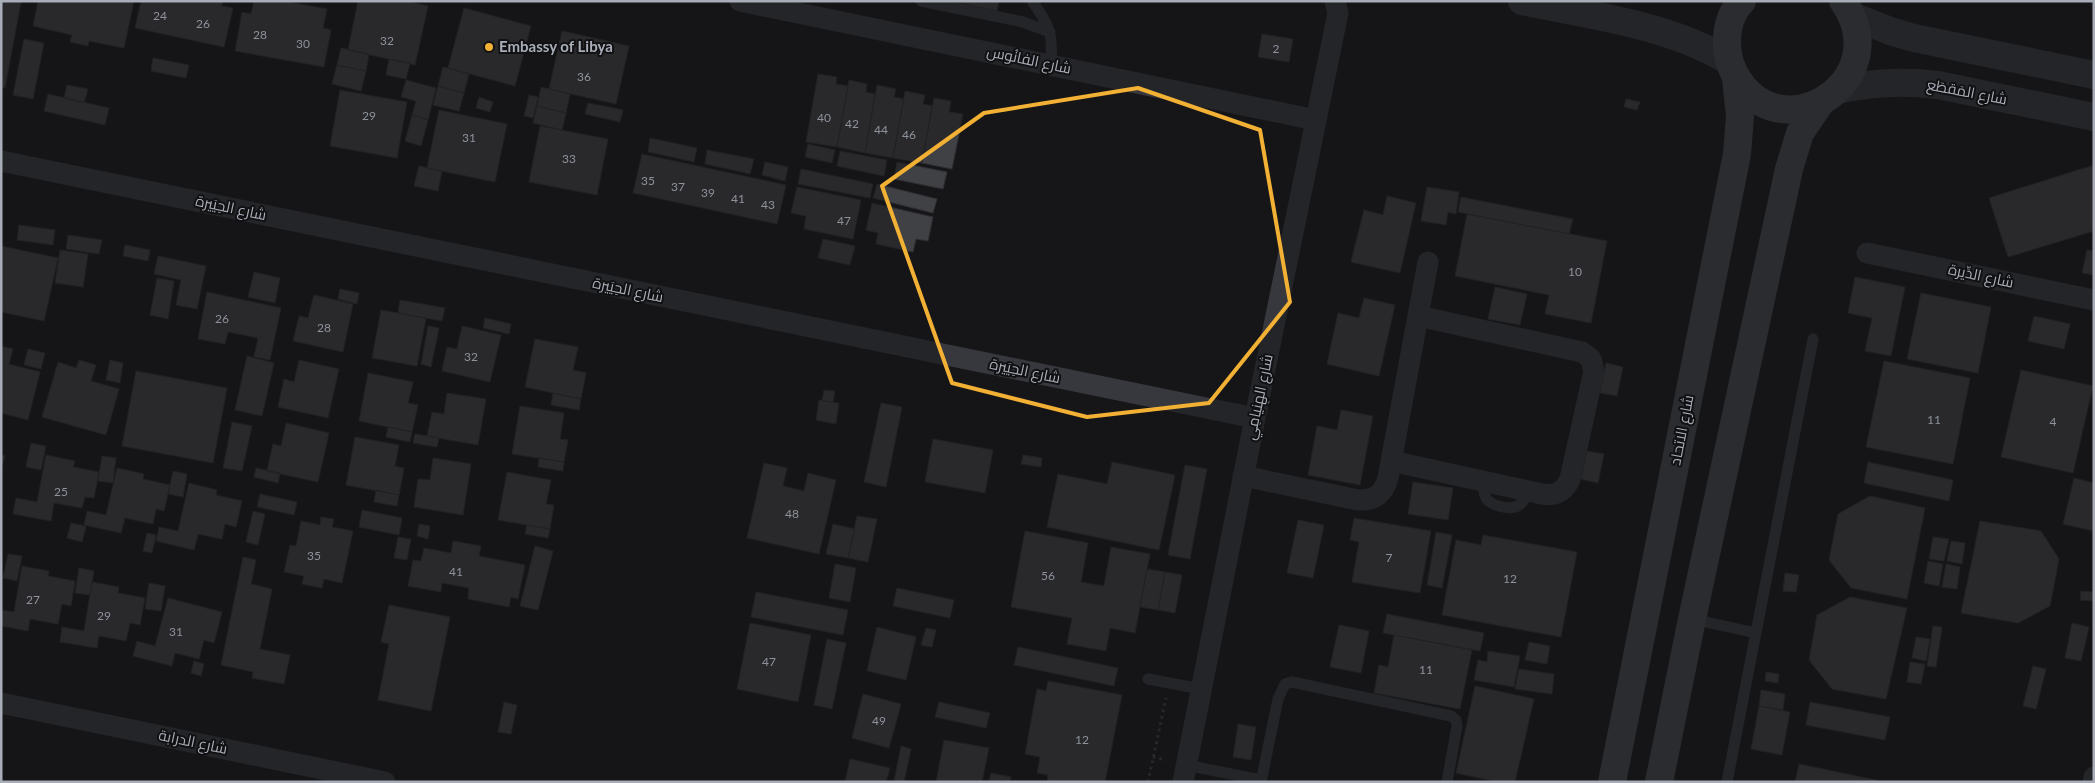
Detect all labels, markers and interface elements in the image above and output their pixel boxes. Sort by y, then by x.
house number: 24 [153,8,167,23]
house number: 26 [196,16,210,31]
house number: 28 [253,27,267,42]
house number: 32 [380,33,394,48]
house number: 30 [296,36,310,51]
place label: Embassy of Libya [499,37,613,55]
marker: Embassy of Libya [483,41,495,53]
street label: شارع الفانُوس [985,41,1073,80]
house number: 2 [1273,41,1280,56]
house number: 36 [577,69,591,84]
street label: شارع المَقطَع [1925,74,2009,111]
house number: 29 [362,108,376,123]
house number: 40 [817,110,831,125]
house number: 42 [845,116,859,131]
house number: 44 [874,122,888,137]
house number: 46 [902,127,916,142]
house number: 31 [462,130,476,145]
house number: 33 [562,151,576,166]
house number: 35 [641,173,655,188]
house number: 37 [671,179,685,194]
house number: 39 [701,185,715,200]
street label: شارع الحِيَيرة [193,191,268,226]
house number: 41 [731,191,745,206]
house number: 43 [761,197,775,212]
house number: 47 [837,213,851,228]
street label: شارع الدِّيرة [1946,259,2016,294]
house number: 10 [1568,264,1582,279]
street label: شارع الحِيَيرة [590,273,665,308]
house number: 26 [215,311,229,326]
house number: 28 [317,320,331,335]
house number: 32 [464,349,478,364]
street label: شارع الهِنيامِي [1240,352,1280,442]
street label: شارع الحِيَيرة [987,354,1062,389]
street label: شارع الاتحاد [1665,393,1700,467]
house number: 11 [1927,412,1941,427]
house number: 4 [2050,414,2057,429]
house number: 25 [54,484,68,499]
house number: 48 [785,506,799,521]
house number: 35 [307,548,321,563]
house number: 7 [1386,550,1393,565]
house number: 41 [449,564,463,579]
house number: 56 [1041,568,1055,583]
house number: 12 [1503,571,1517,586]
house number: 27 [26,592,40,607]
house number: 29 [97,608,111,623]
house number: 31 [169,624,183,639]
house number: 47 [762,654,776,669]
house number: 11 [1419,662,1433,677]
house number: 49 [872,713,886,728]
street label: شارع الدرابة [157,725,229,760]
house number: 12 [1075,732,1089,747]

